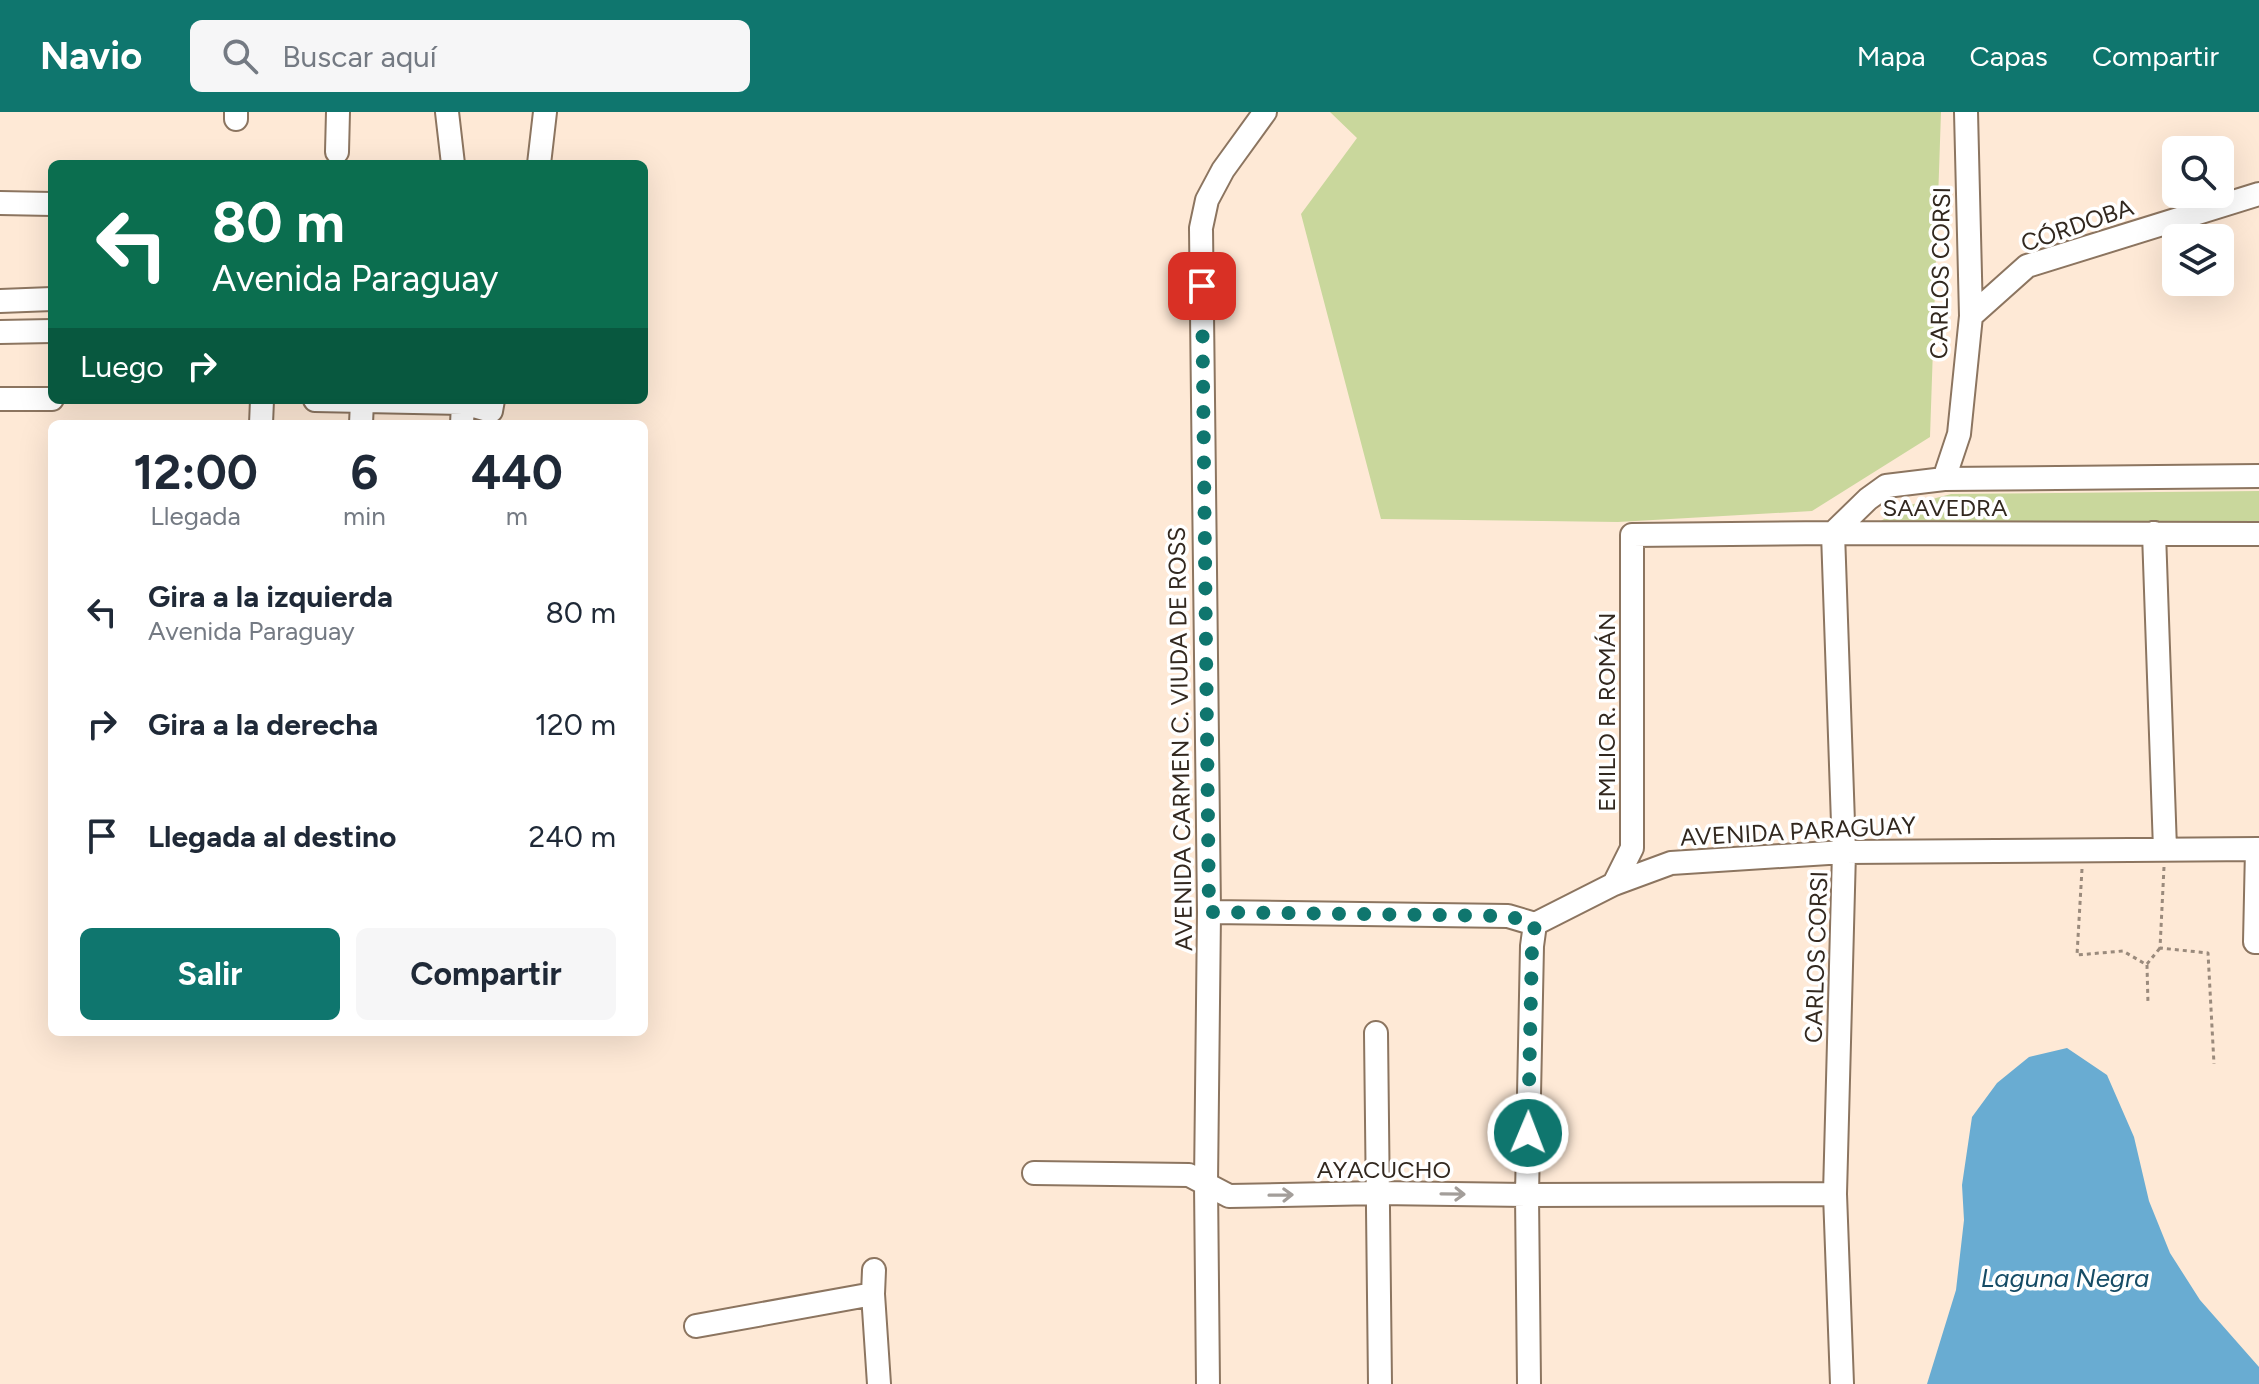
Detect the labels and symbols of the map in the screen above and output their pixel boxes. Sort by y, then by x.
street label: CARLOS CORSI [1924,187,1956,359]
street label: CÓRDOBA [2017,192,2138,258]
pin [1168,252,1236,320]
street label: SAAVEDRA [1883,493,2008,522]
street label: AVENIDA CARMEN C. VIUDA DE ROSS [1162,527,1198,951]
street label: EMILIO R. ROMÁN [1592,612,1621,812]
street label: AVENIDA PARAGUAY [1679,810,1917,852]
street label: CARLOS CORSI [1799,870,1833,1044]
position arrow [1486,1091,1570,1175]
street label: AYACUCHO [1317,1155,1451,1184]
one-way arrow [1439,1186,1466,1202]
one-way arrow [1267,1187,1294,1203]
water label: Laguna Negra [1981,1262,2149,1294]

